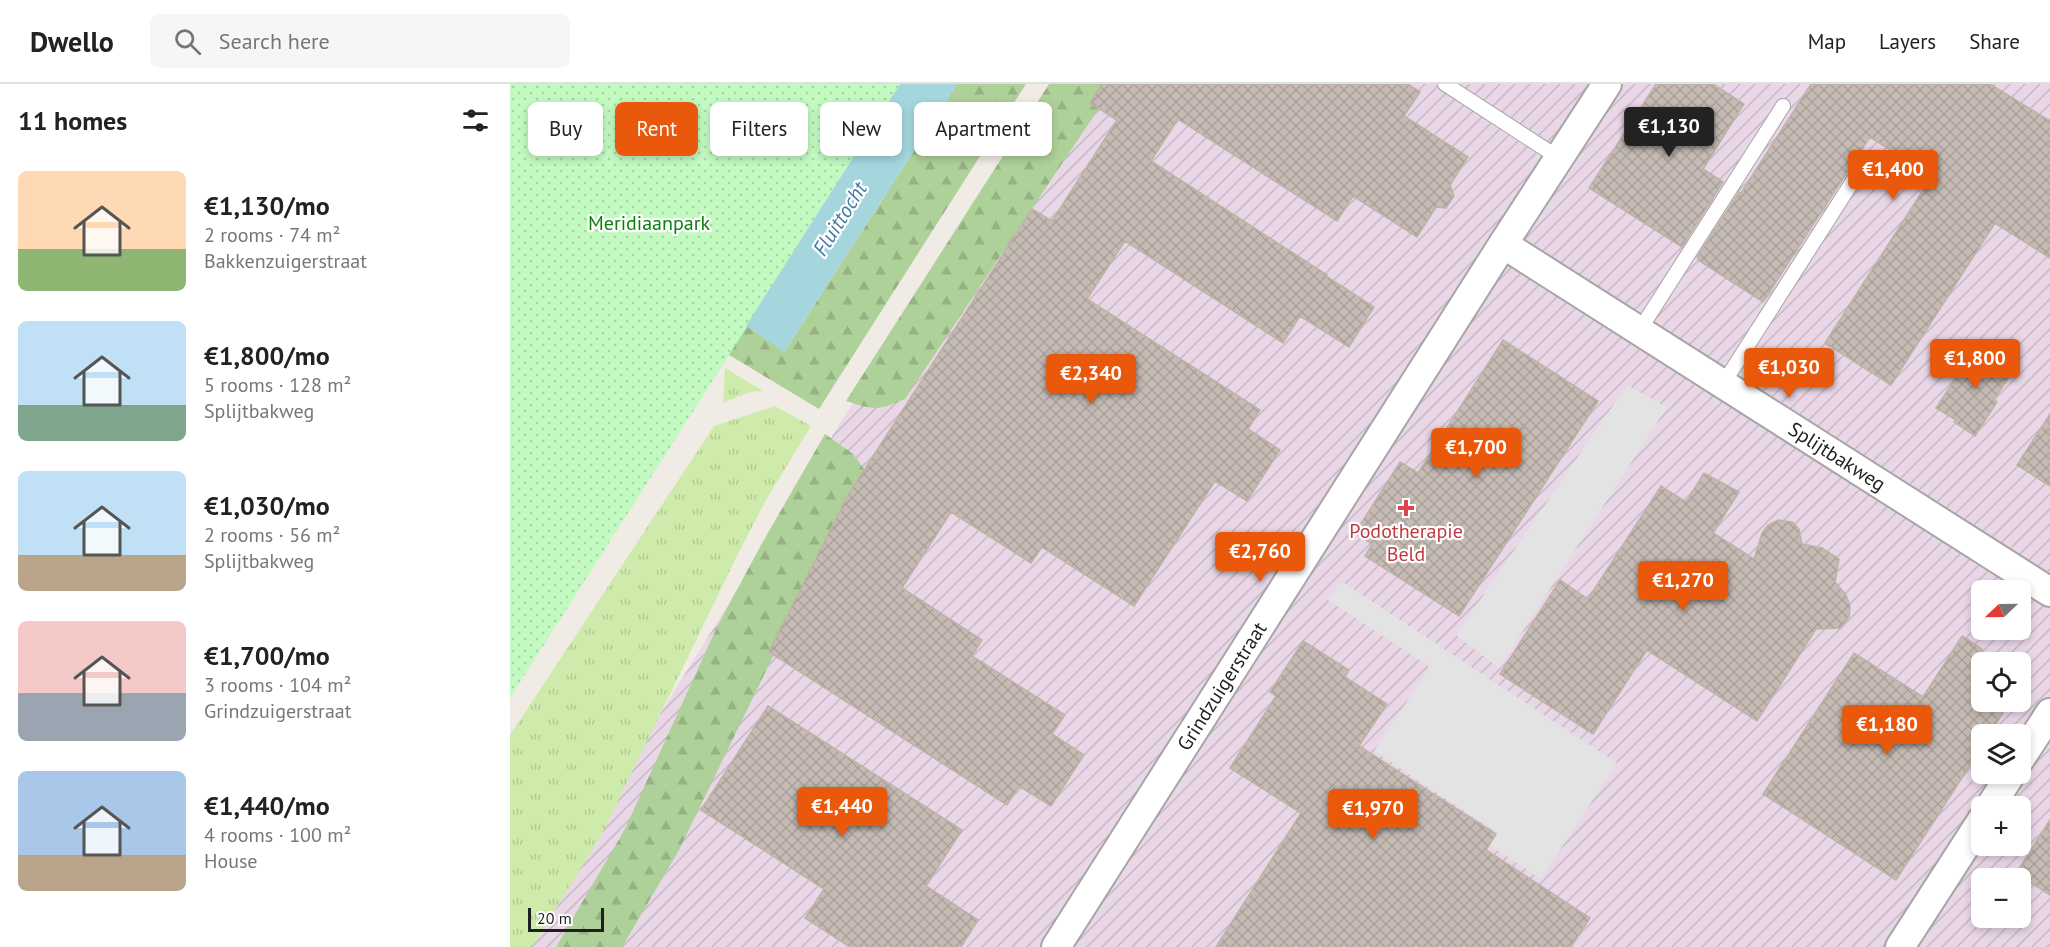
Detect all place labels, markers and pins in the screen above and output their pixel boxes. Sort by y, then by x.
pin: €1,130 [1620,107,1718,158]
pin: €1,400 [1844,150,1942,201]
pin: €1,800 [1926,339,2024,390]
pin: €1,030 [1740,348,1838,399]
pin: €2,340 [1042,354,1140,405]
pin: €1,700 [1427,428,1525,479]
marker: Podotherapie Beld [1397,499,1415,517]
place label: Podotherapie Beld [1349,518,1463,567]
pin: €2,760 [1211,532,1309,583]
pin: €1,270 [1634,561,1732,612]
pin: €1,180 [1838,705,1936,756]
pin: €1,440 [793,787,891,838]
pin: €1,970 [1324,789,1422,840]

